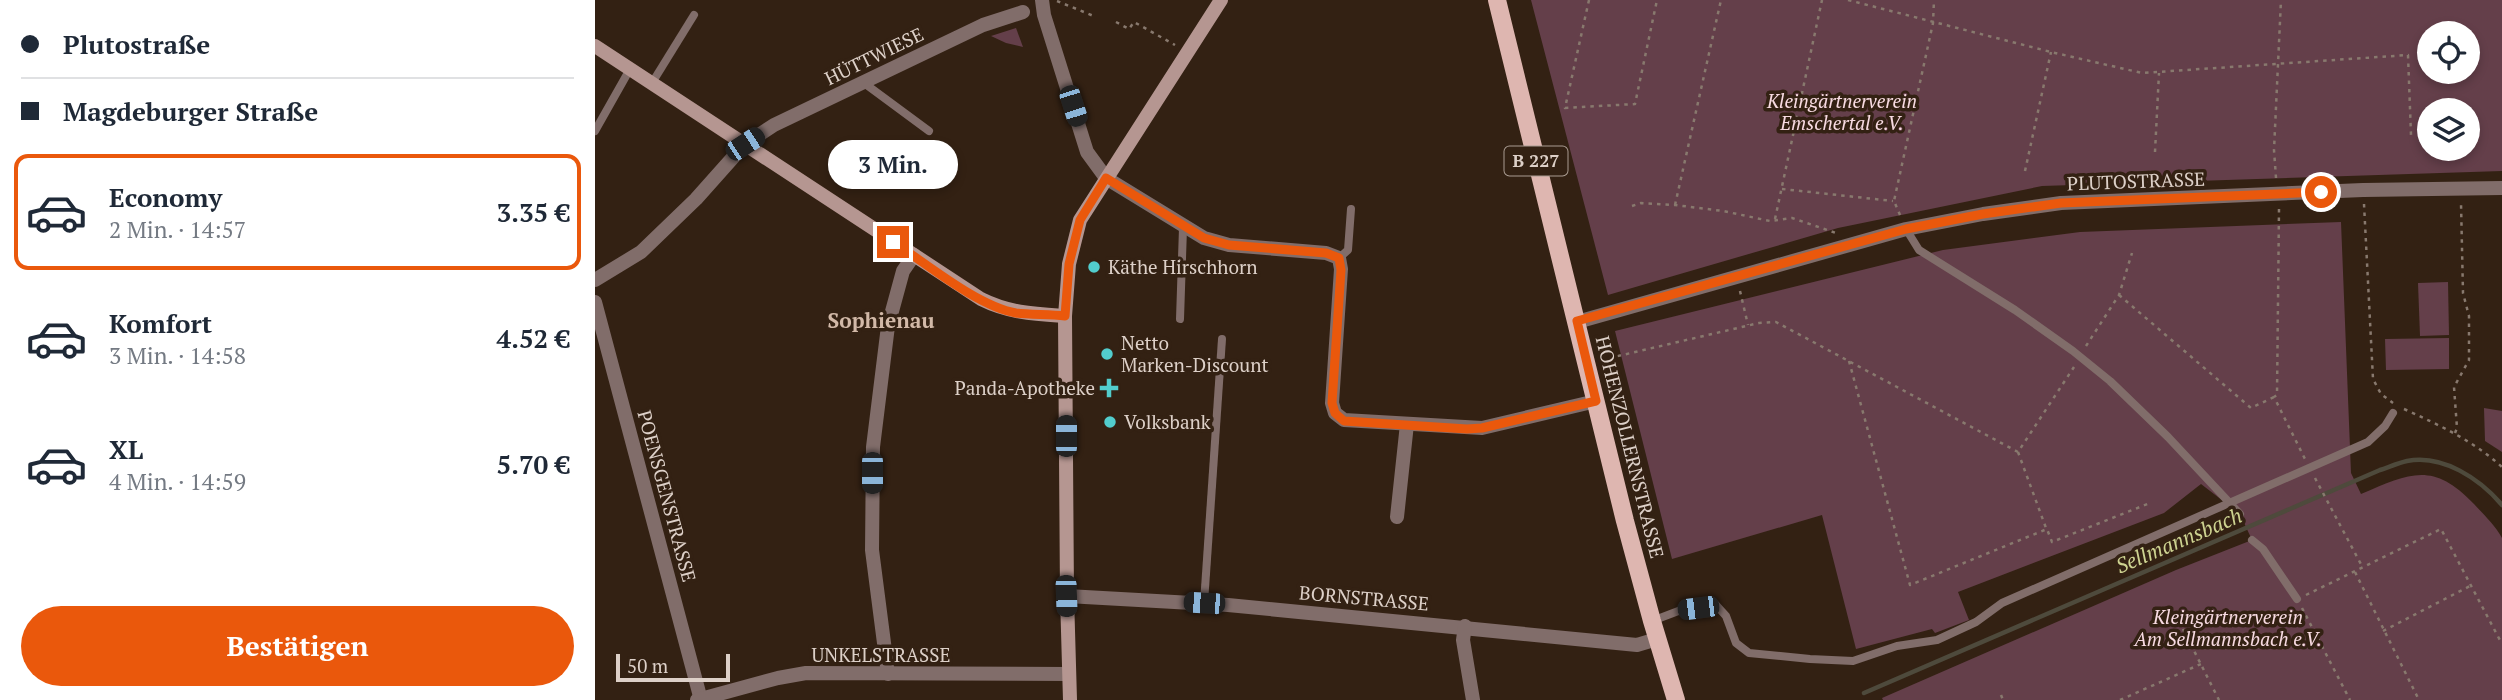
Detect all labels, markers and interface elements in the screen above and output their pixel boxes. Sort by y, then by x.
street label: HÜTTWIESE [820,21,927,90]
map controls [2417,21,2480,161]
button: locate [2417,21,2480,84]
text: Plutostraße [63,27,210,61]
car [1057,83,1090,129]
park label: Kleingärtnerverein Emschertal e.V. [1766,88,1917,135]
text: Magdeburger Straße [63,94,318,128]
button: layers [2417,98,2480,161]
car [722,124,769,164]
callout: 3 Min. [828,140,958,190]
road number: B 227 [1504,146,1567,176]
text: 3 Min. [858,149,928,180]
street label: PLUTOSTRASSE [2066,166,2206,195]
route start [2305,176,2337,208]
text: Economy [109,180,222,214]
icon: car [25,181,88,244]
text: 3.35 € [497,195,570,229]
text: 2 Min. · 14:57 [109,214,246,245]
route end [877,226,909,258]
place label: Käthe Hirschhorn [1108,254,1258,279]
marker: Käthe Hirschhorn [1086,259,1102,275]
text: Komfort [109,306,212,340]
district label: Sophienau [828,306,934,334]
icon: car [25,307,88,370]
text: 4.52 € [497,321,570,355]
place label: Netto Marken-Discount [1121,330,1269,377]
street label: HOHENZOLLERNSTRASSE [1591,333,1670,561]
text: 3 Min. · 14:58 [109,340,246,371]
marker: Netto Marken-Discount [1099,346,1115,362]
place label: Panda-Apotheke [954,375,1095,400]
marker: Panda-Apotheke [1101,380,1117,396]
street label: POENSGENSTRASSE [633,407,702,584]
place label: Volksbank [1124,409,1211,434]
marker: Volksbank [1102,414,1118,430]
car [1056,415,1077,457]
text: XL [109,432,143,466]
icon: car [25,433,88,496]
text: 5.70 € [497,447,570,481]
car [862,452,883,494]
text: 4 Min. · 14:59 [109,466,246,497]
water label: Sellmannsbach [2111,501,2246,579]
car [1055,575,1078,617]
street label: BORNSTRASSE [1298,579,1430,616]
car [1183,591,1226,615]
car [1676,595,1721,621]
park label: Kleingärtnerverein Am Sellmannsbach e.V. [2133,604,2322,651]
button: Bestätigen [21,606,574,686]
street label: UNKELSTRASSE [812,642,950,667]
scale bar [616,651,730,683]
text: 50 m [627,653,668,678]

